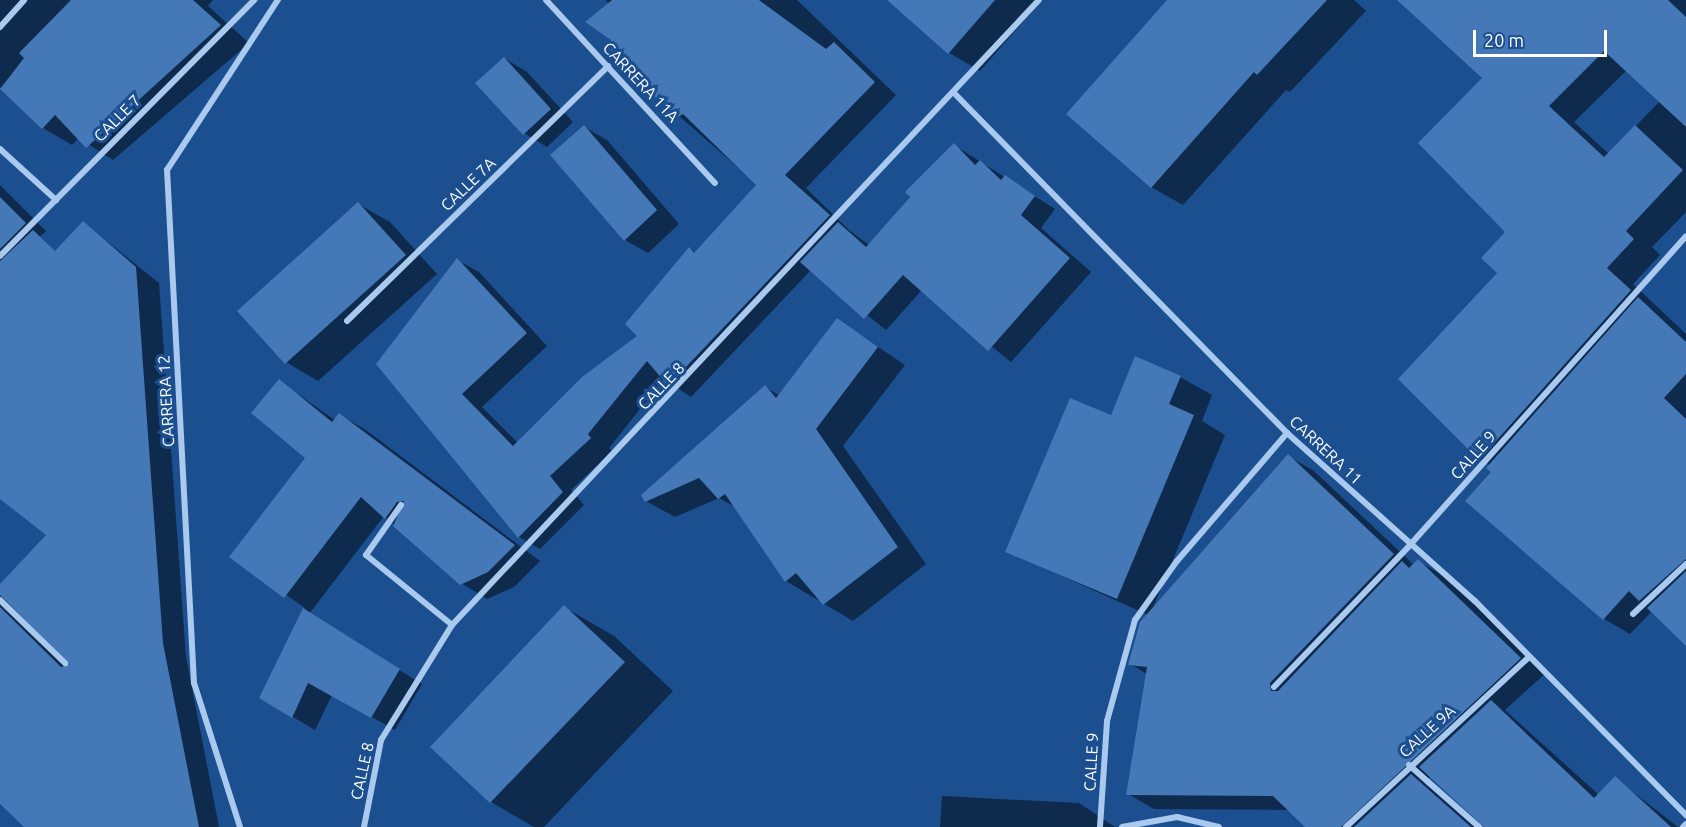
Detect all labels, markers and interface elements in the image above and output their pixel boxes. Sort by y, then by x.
scale bar [1476,18,1610,56]
text: 20 m [1484,30,1524,50]
street label: CARRERA 11A [599,38,683,126]
street label: CALLE 7 [90,91,144,145]
street label: CALLE 7A [437,153,499,215]
street label: CARRERA 12 [154,355,178,447]
street label: CALLE 8 [634,358,688,414]
street label: CARRERA 11 [1286,412,1366,488]
street label: CALLE 9 [1446,427,1500,483]
street label: CALLE 9A [1395,701,1459,761]
street label: CALLE 9 [1080,732,1102,792]
street label: CALLE 8 [347,740,377,802]

